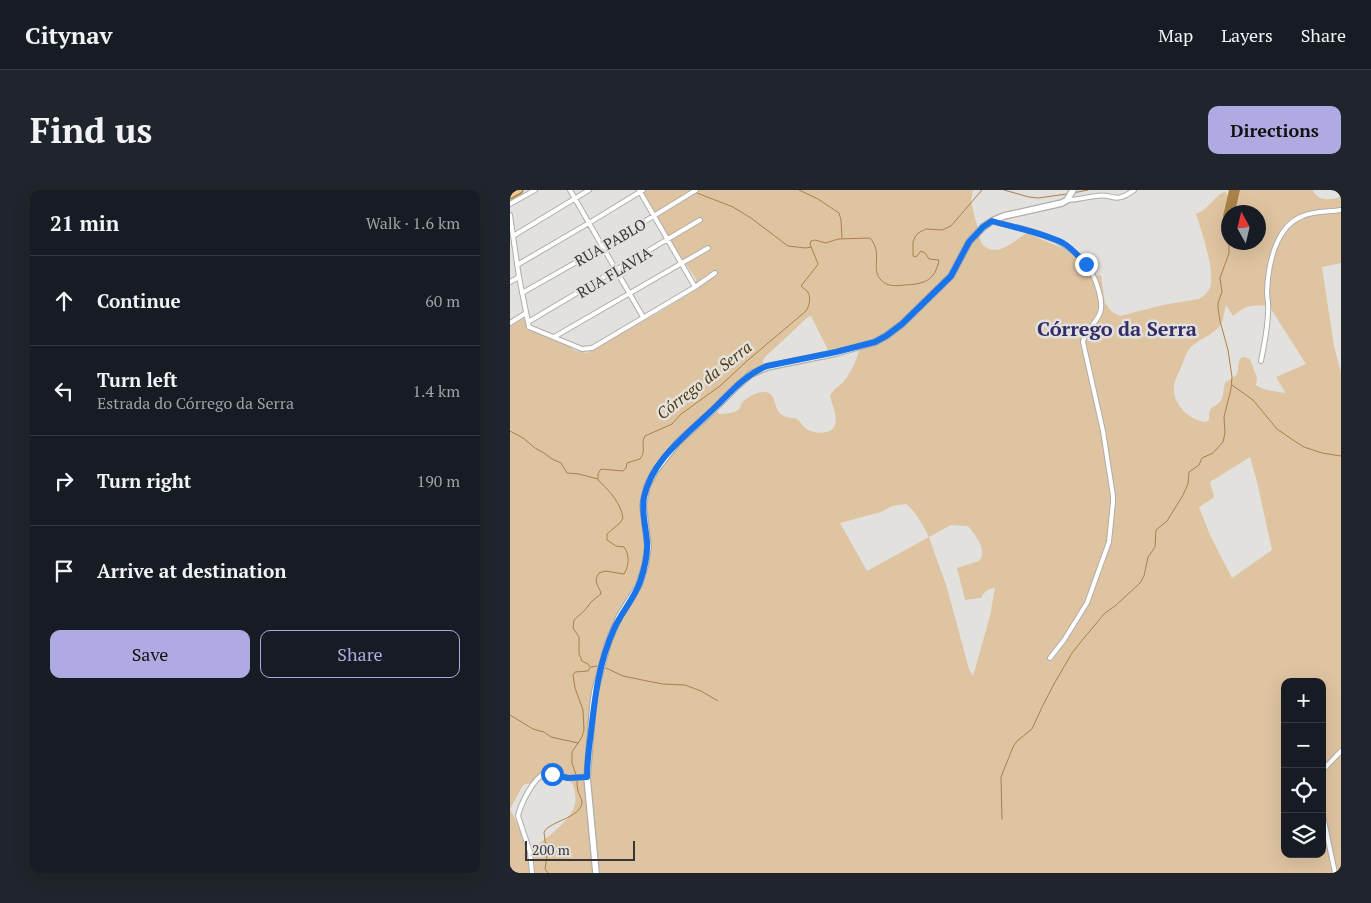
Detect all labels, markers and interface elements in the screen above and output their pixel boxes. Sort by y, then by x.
text: Citynav [25,19,112,51]
text: Map [1158,23,1193,47]
text: Layers [1221,23,1273,47]
text: Share [1301,23,1346,47]
button: Directions [1208,106,1341,154]
text: Find us [30,107,152,153]
north arrow [1221,205,1266,250]
text: 21 min [50,209,119,237]
text: Walk · 1.6 km [366,212,460,234]
street label: RUA PABLO [571,213,649,271]
street label: RUA FLAVIA [573,241,656,302]
route end [1075,253,1098,276]
icon: ahead [50,287,78,315]
text: Continue [97,288,181,313]
text: 60 m [425,290,460,312]
district label: Córrego da Serra [1037,315,1197,342]
water label: Córrego da Serra [652,336,756,424]
text: Turn left [97,367,178,392]
icon: left [50,377,78,405]
text: 1.4 km [413,380,460,402]
text: Estrada do Córrego da Serra [97,392,294,414]
icon: right [50,467,78,495]
text: Turn right [97,468,191,493]
text: 190 m [417,470,460,492]
icon: arrive [50,557,78,585]
text: Arrive at destination [97,558,286,583]
button: Save [50,630,250,678]
button: Share [260,630,460,678]
map controls [1281,678,1326,858]
button: + [1281,678,1326,723]
button: − [1281,723,1326,768]
route start [541,763,564,786]
button: locate [1281,768,1326,813]
button: layers [1281,813,1326,858]
scale bar [525,838,635,861]
text: 200 m [532,840,570,859]

